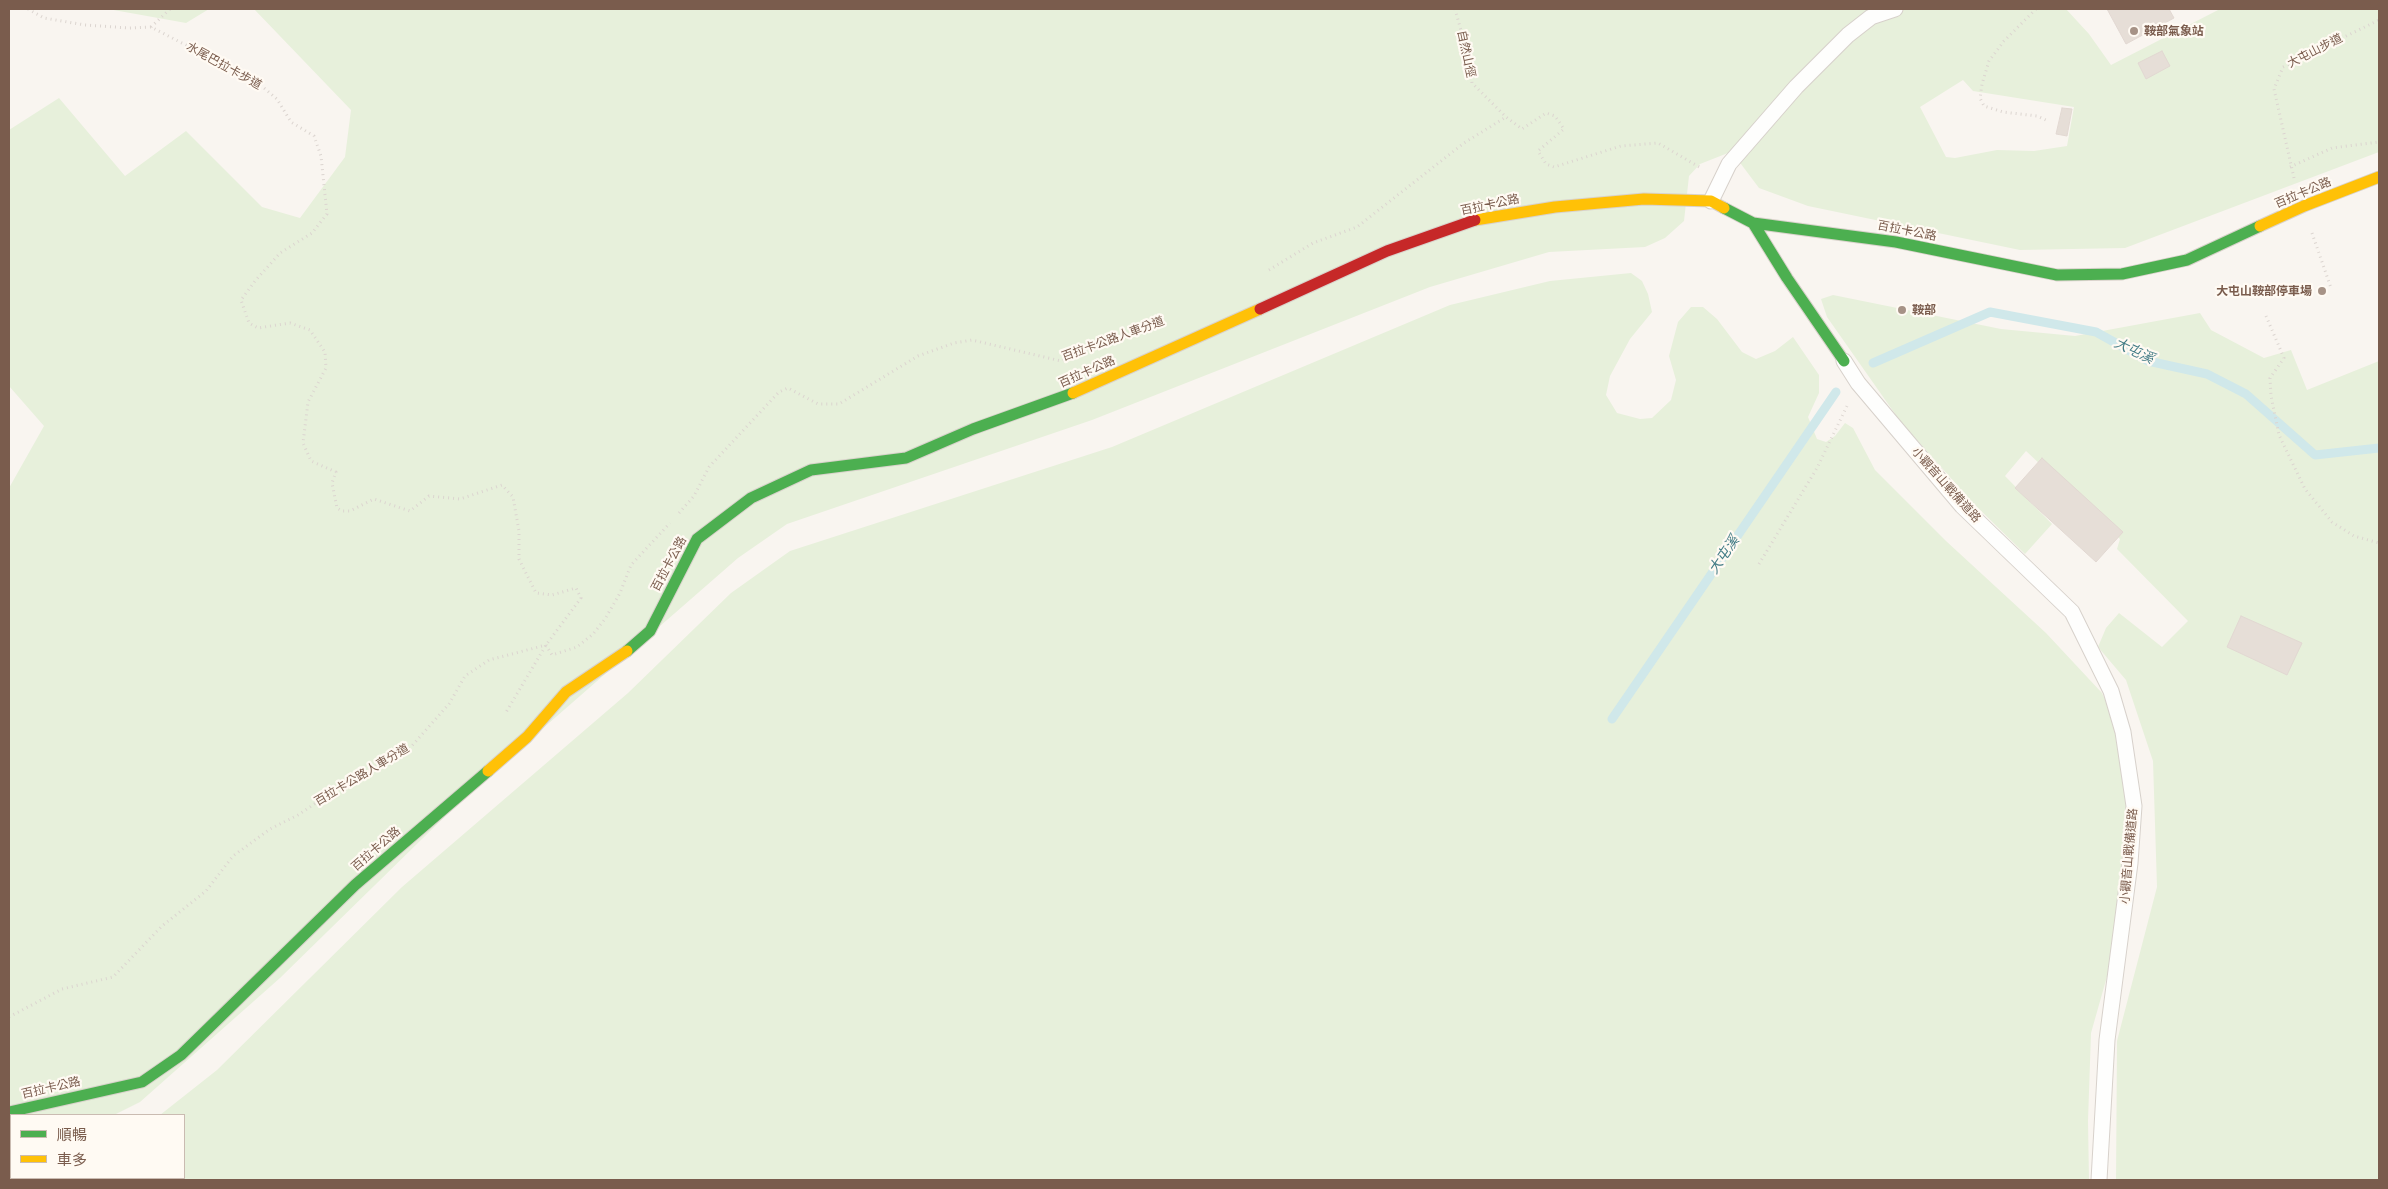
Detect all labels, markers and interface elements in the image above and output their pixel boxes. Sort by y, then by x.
place label: 鞍部氣象站 [2144,24,2204,38]
marker: 鞍部氣象站 [2128,25,2140,37]
street label: 自然山徑 [1454,29,1478,79]
street label: 大屯山步道 [2285,31,2345,71]
street label: 水尾巴拉卡步道 [184,39,264,93]
street label: 百拉卡公路 [2273,175,2333,211]
street label: 百拉卡公路 [1459,192,1521,218]
street label: 百拉卡公路 [1876,218,1938,244]
place label: 大屯山鞍部停車場 [2216,284,2312,298]
marker: 大屯山鞍部停車場 [2316,285,2328,297]
place label: 鞍部 [1912,303,1936,317]
marker: 鞍部 [1896,304,1908,316]
street label: 百拉卡公路人車分道 [1060,314,1166,364]
water label: 大屯溪 [2111,335,2157,367]
street label: 百拉卡公路 [1057,353,1117,391]
street label: 小觀音山戰備道路 [1909,445,1983,525]
water label: 大屯溪 [1705,533,1743,577]
street label: 百拉卡公路 [649,534,689,594]
street label: 百拉卡公路人車分道 [312,741,412,809]
street label: 小觀音山戰備道路 [2118,808,2140,904]
street label: 百拉卡公路 [349,824,403,874]
street label: 百拉卡公路 [20,1074,82,1102]
legend [10,1114,185,1179]
text: 順暢 [57,1125,87,1144]
text: 車多 [57,1150,87,1169]

